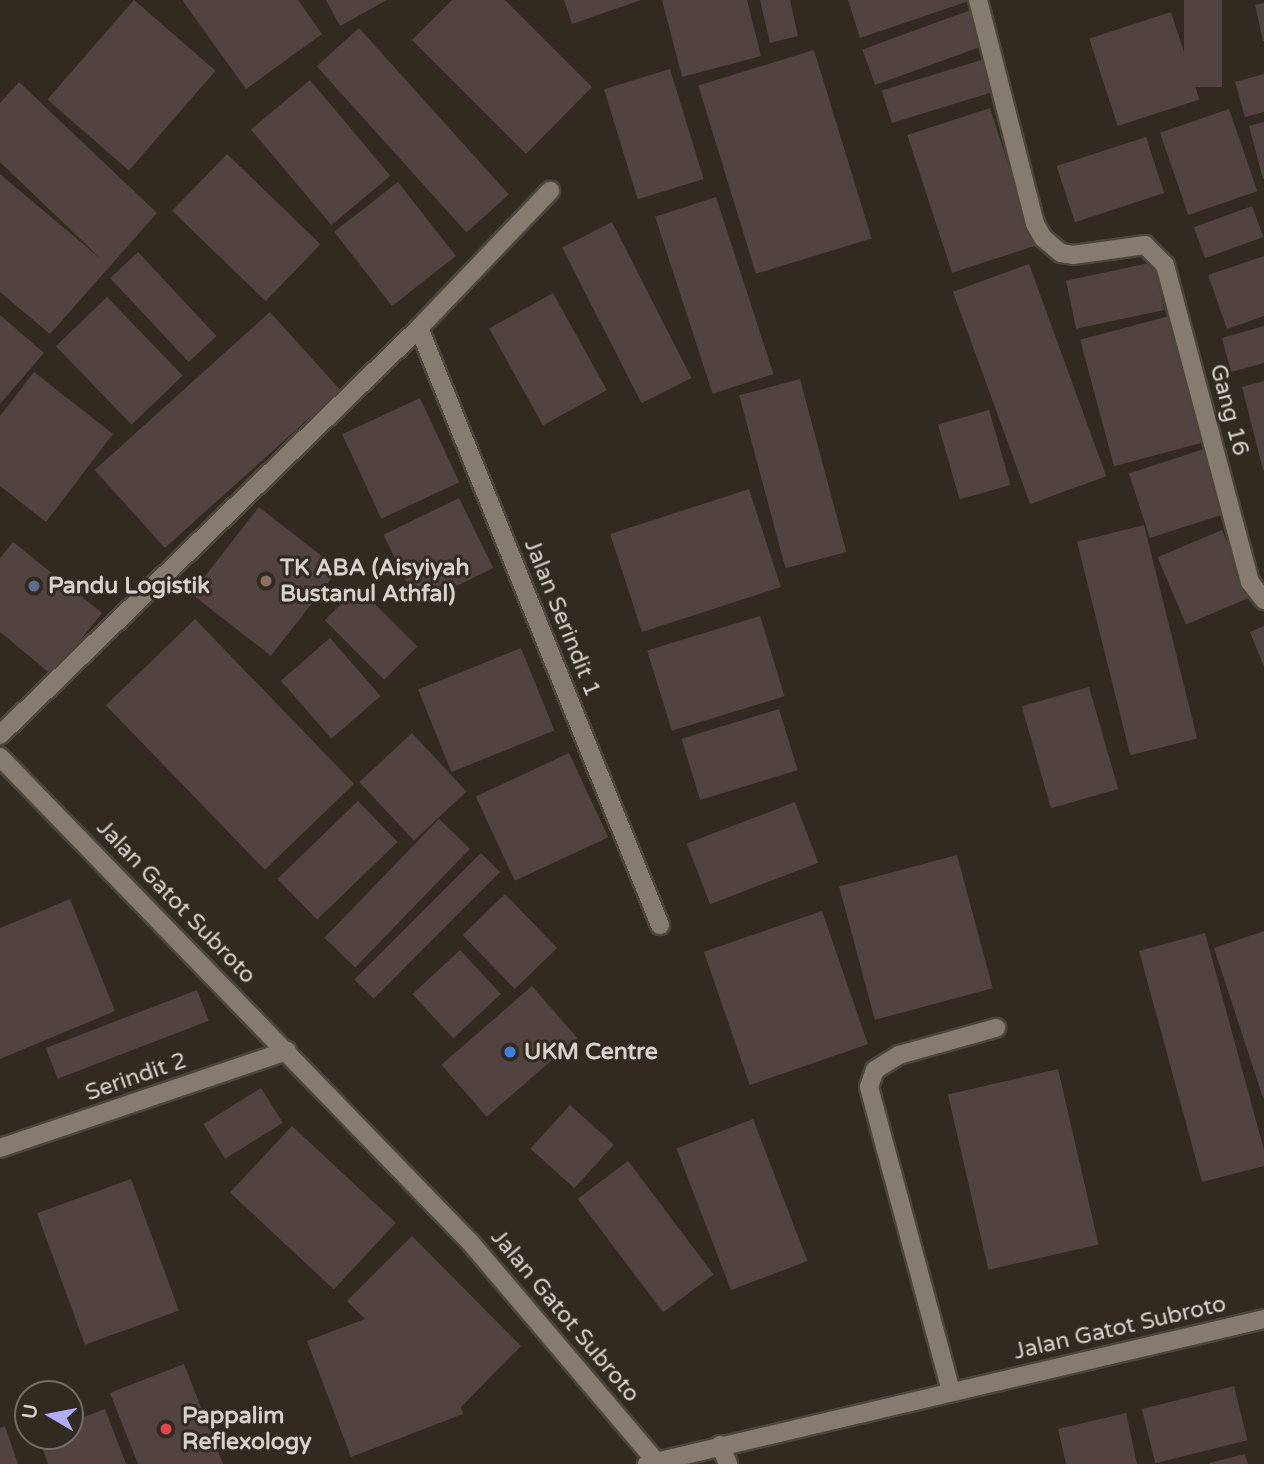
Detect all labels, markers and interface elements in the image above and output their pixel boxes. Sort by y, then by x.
street label: Gang 16 [1204,361,1254,459]
street label: Jalan Serindit 1 [518,535,606,701]
place label: TK ABA (Aisyiyah Bustanul Athfal) [280,554,469,608]
place label: Pandu Logistik [48,572,210,600]
marker: TK ABA (Aisyiyah Bustanul Athfal) [258,573,274,589]
marker: Pandu Logistik [26,578,42,594]
street label: Jalan Gatot Subroto [91,814,261,990]
place label: UKM Centre [524,1038,658,1066]
marker: UKM Centre [502,1044,518,1060]
street label: Serindit 2 [82,1047,190,1107]
street label: Jalan Gatot Subroto [485,1224,645,1408]
street label: Jalan Gatot Subroto [1011,1290,1229,1366]
north arrow [14,1380,84,1450]
place label: Pappalim Reflexology [182,1402,312,1456]
text: U [18,1403,42,1421]
marker: Pappalim Reflexology [156,1419,176,1439]

